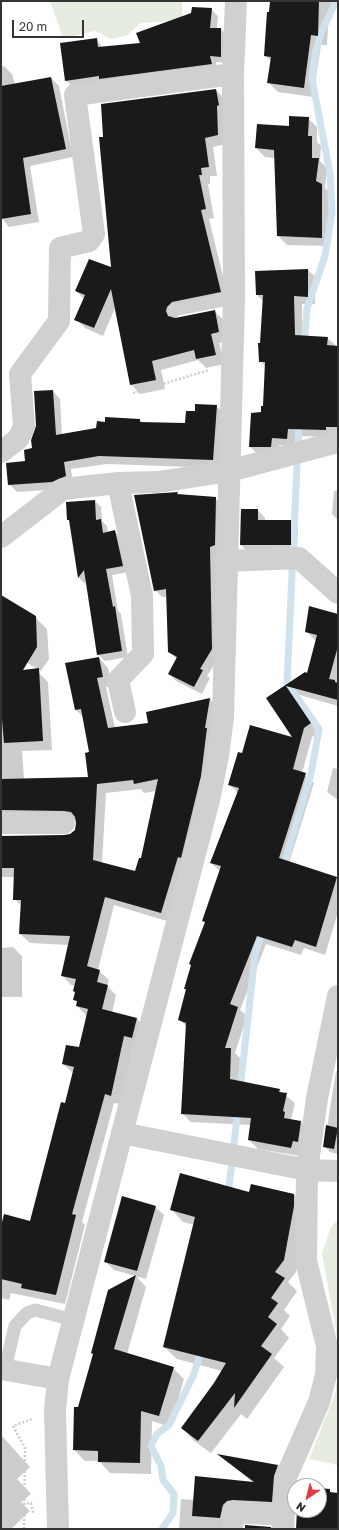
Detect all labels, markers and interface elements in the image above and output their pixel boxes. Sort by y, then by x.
scale bar [14,12,86,38]
text: 20 m [19,19,47,34]
north arrow [287,1478,327,1518]
text: N [293,1500,308,1515]

